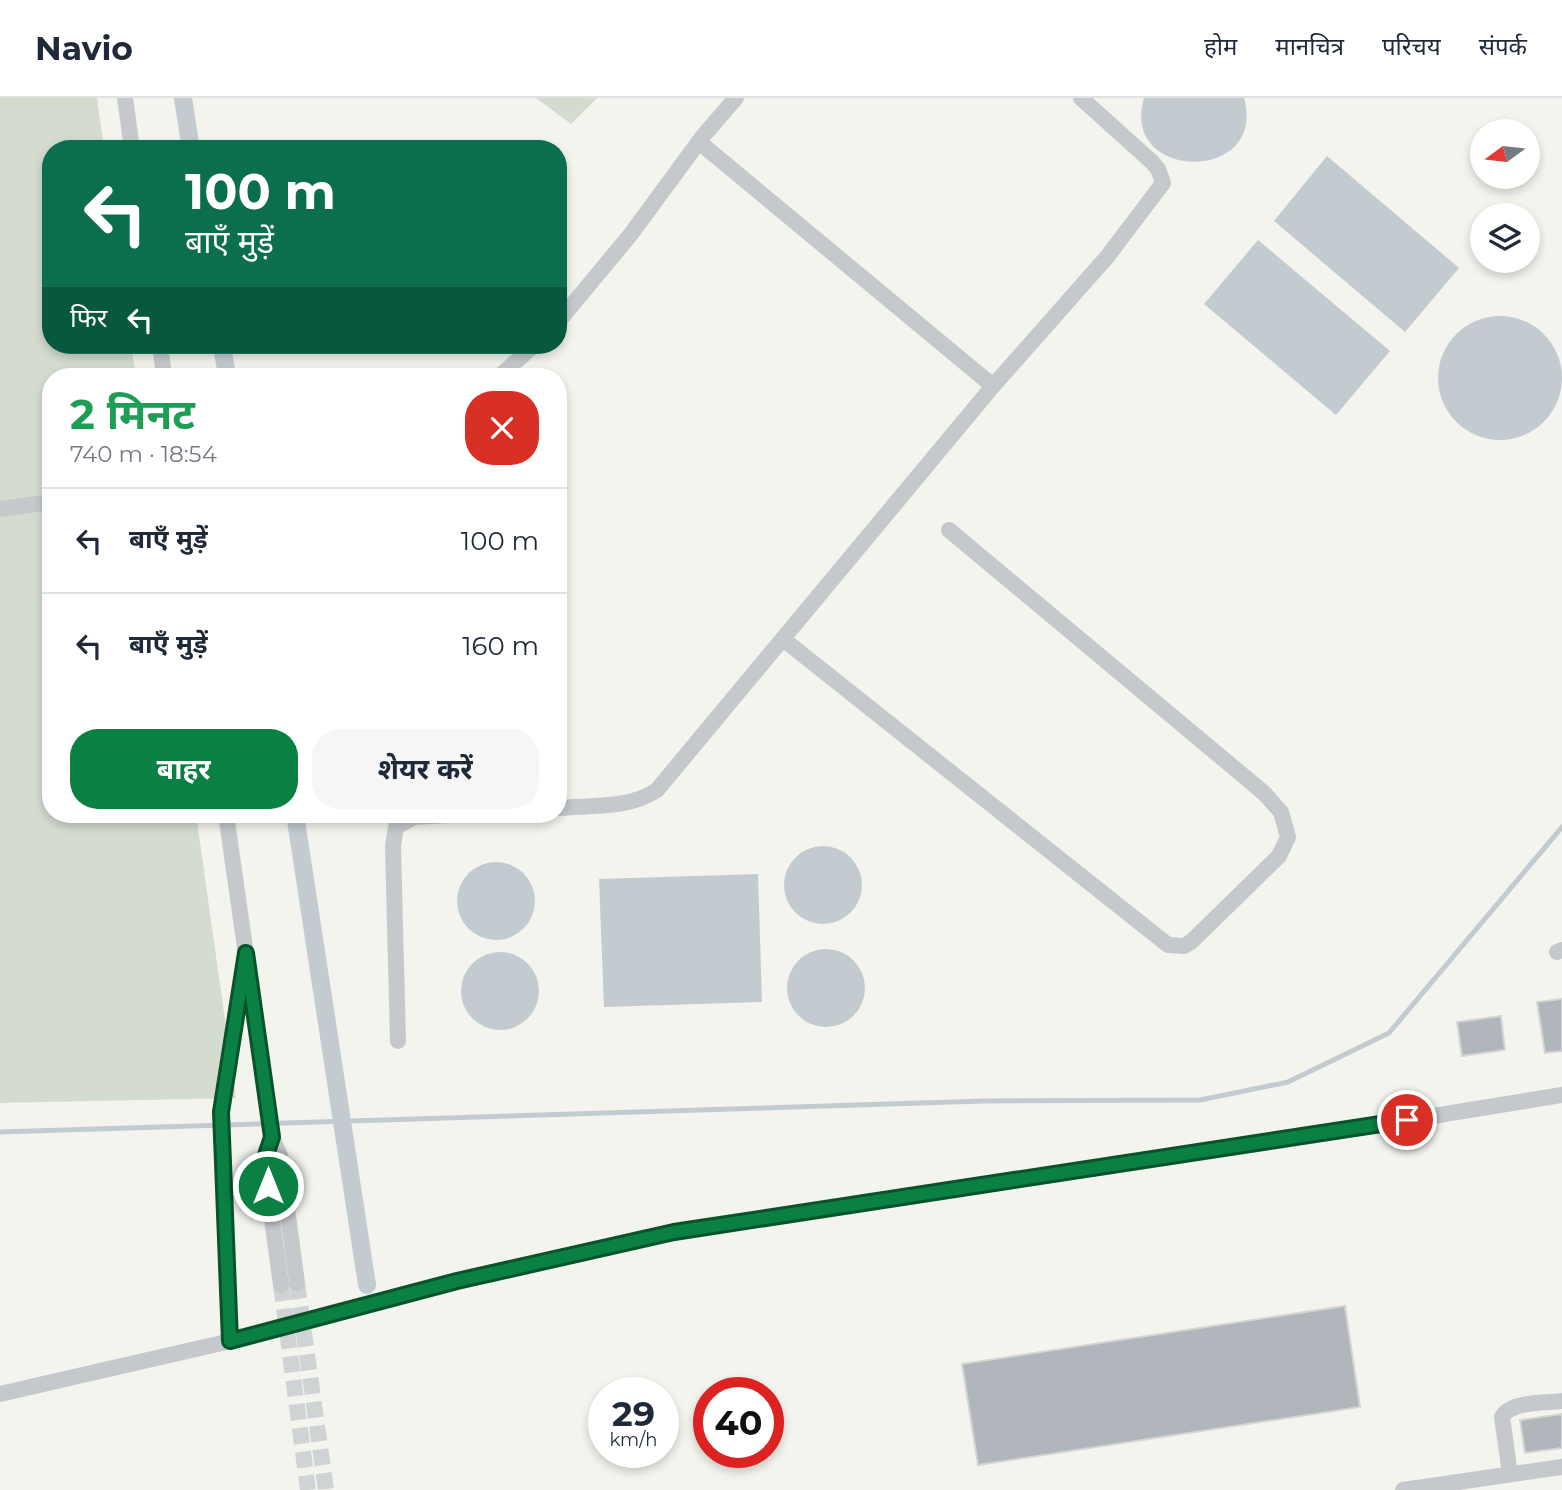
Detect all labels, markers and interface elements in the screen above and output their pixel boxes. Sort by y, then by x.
text: Navio [35,28,133,68]
text: होम [1204,32,1237,61]
text: मानचित्र [1275,32,1344,61]
text: परिचय [1382,32,1441,61]
text: संपर्क [1479,32,1527,61]
north arrow [1470,119,1540,189]
map controls [1470,119,1540,273]
text: 100 m [185,162,336,221]
icon: left [70,168,161,259]
button: layers [1470,203,1540,273]
text: बाएँ मुड़ें [185,222,274,261]
icon: left [121,301,159,339]
text: फिर [70,302,107,334]
text: 2 मिनट [70,388,195,440]
button: close [465,391,539,465]
text: 740 m · 18:54 [70,440,217,468]
icon: left [70,522,108,560]
text: बाएँ मुड़ें [129,523,208,555]
text: 100 m [461,525,539,557]
icon: left [70,627,108,665]
text: बाएँ मुड़ें [129,628,208,660]
text: 160 m [462,630,539,662]
button: बाहर [70,729,298,809]
button: शेयर करें [312,729,539,809]
pin [1377,1090,1437,1150]
icon: arrive [1388,1101,1426,1139]
position arrow [231,1149,305,1223]
speed limit sign: 40 [693,1377,784,1468]
text: 29 [612,1392,655,1435]
text: km/h [609,1429,658,1451]

